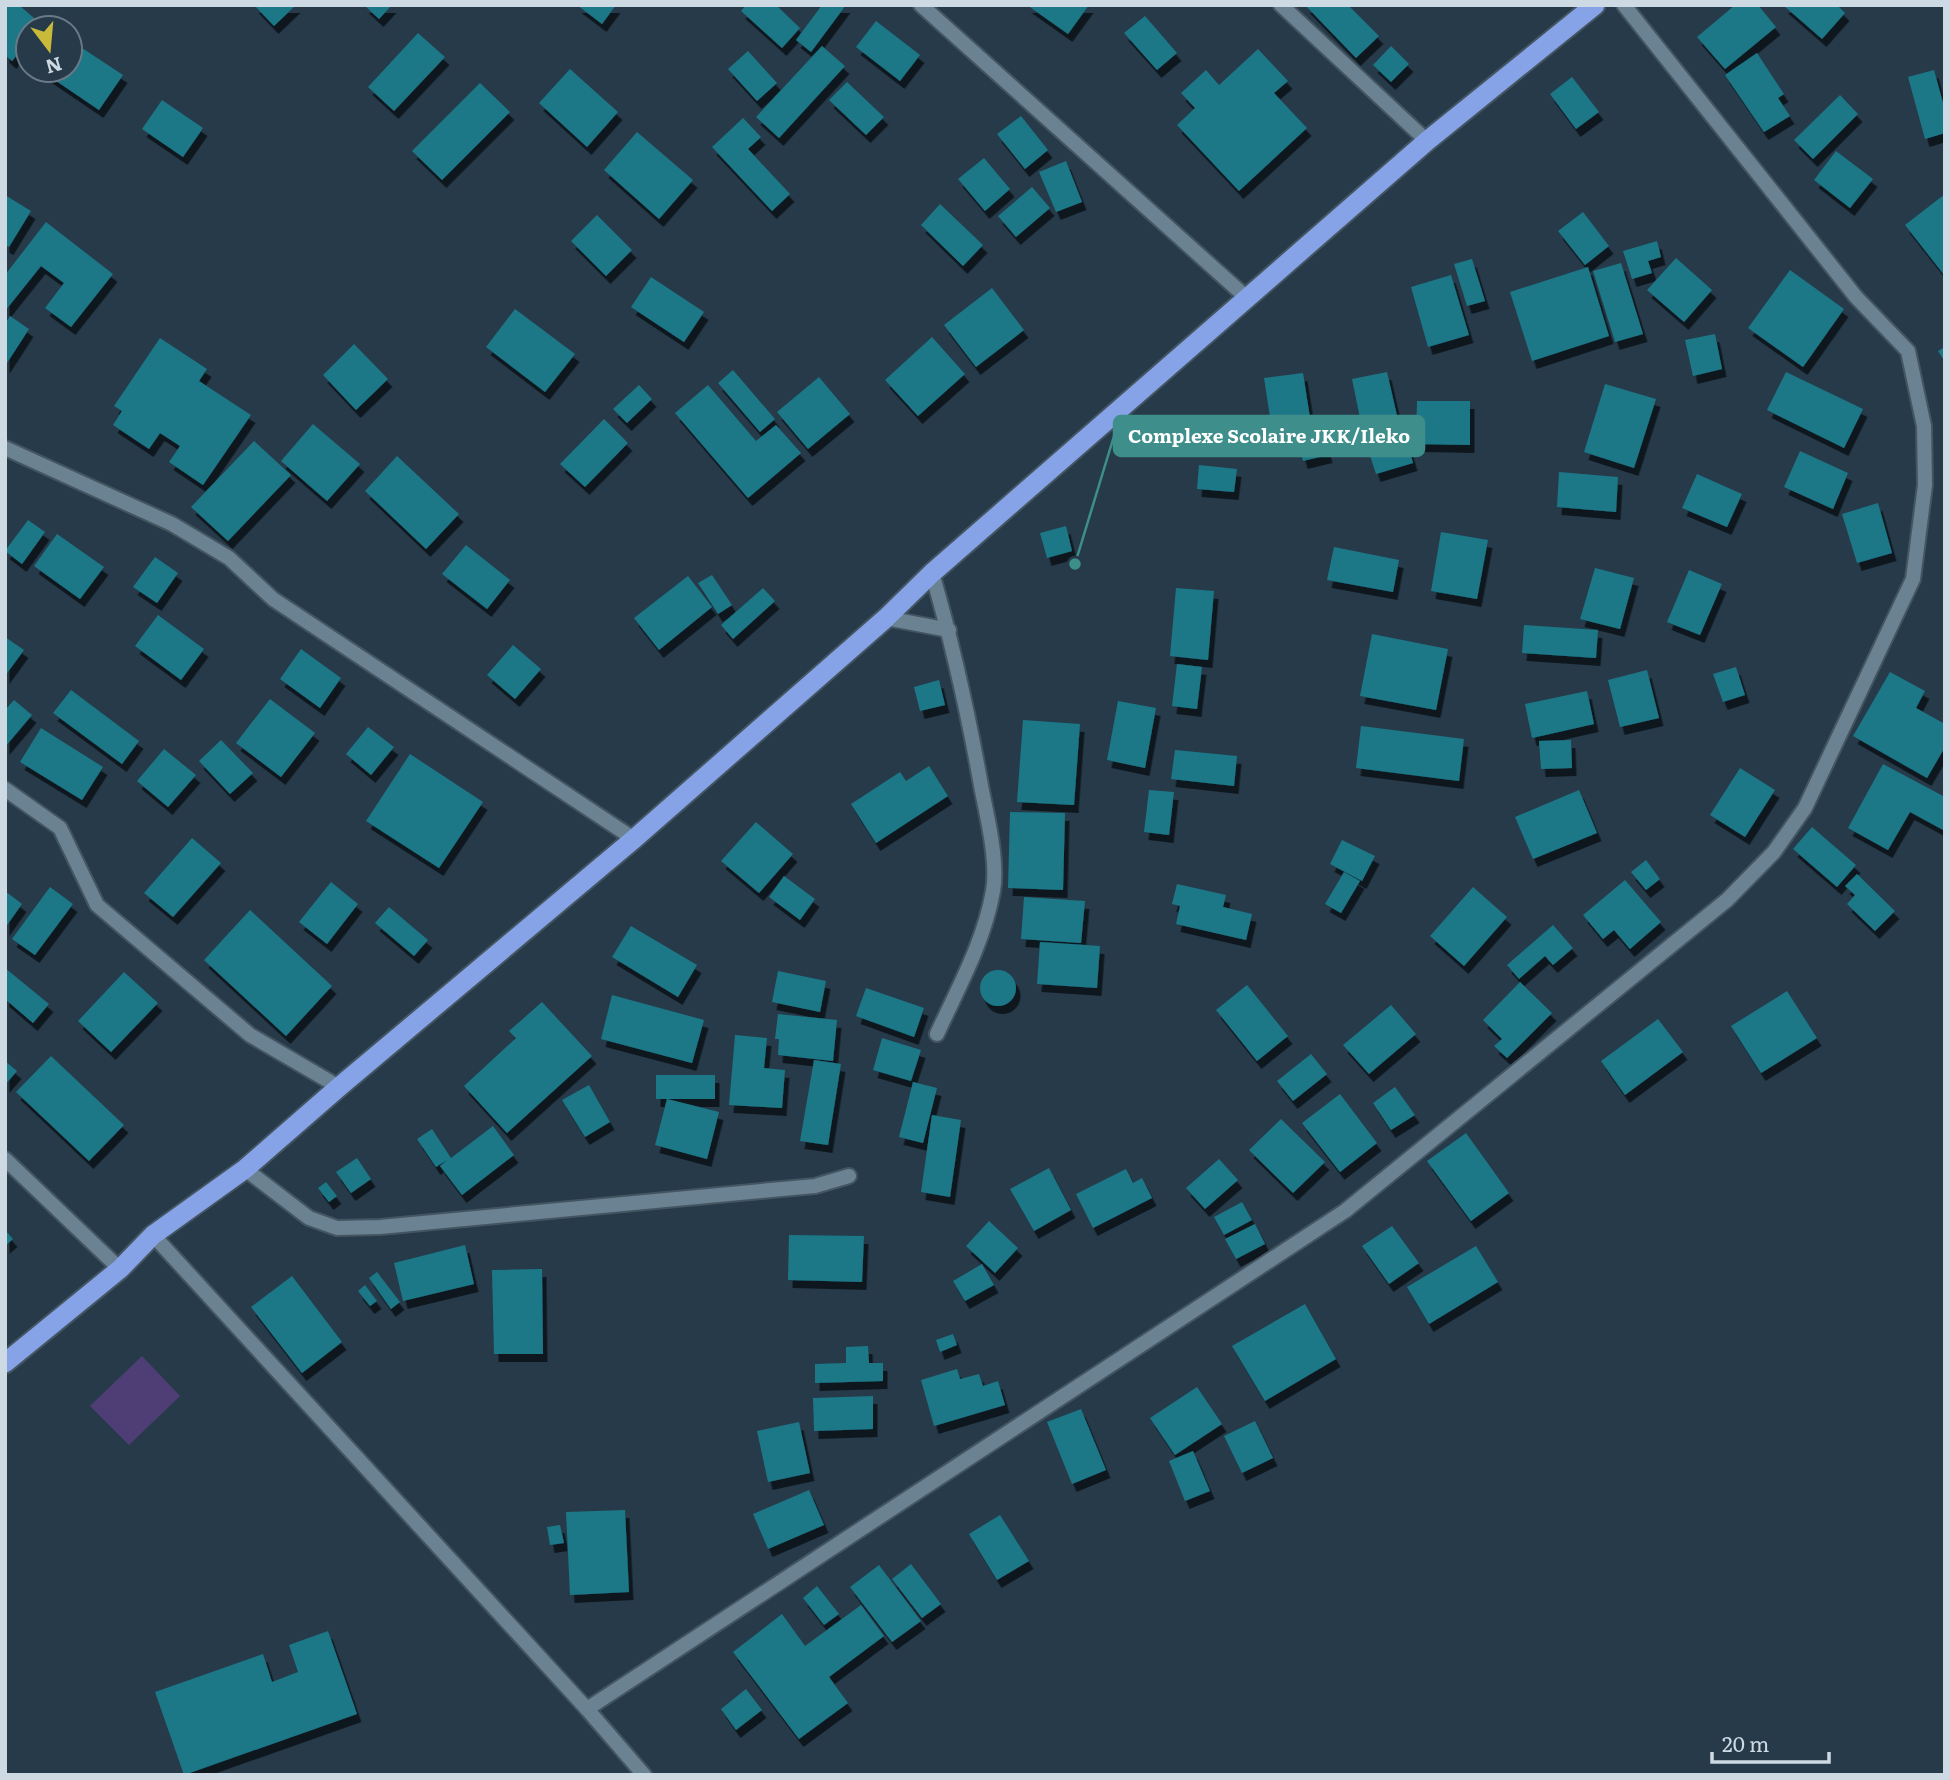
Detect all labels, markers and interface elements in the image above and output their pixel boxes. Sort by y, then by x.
north arrow [14,14,84,84]
text: N [42,51,65,82]
callout: Complexe Scolaire JKK/Ileko [1114,416,1424,456]
text: Complexe Scolaire JKK/Ileko [1128,421,1410,449]
scale bar [1712,1720,1829,1764]
text: 20 m [1722,1727,1769,1758]

